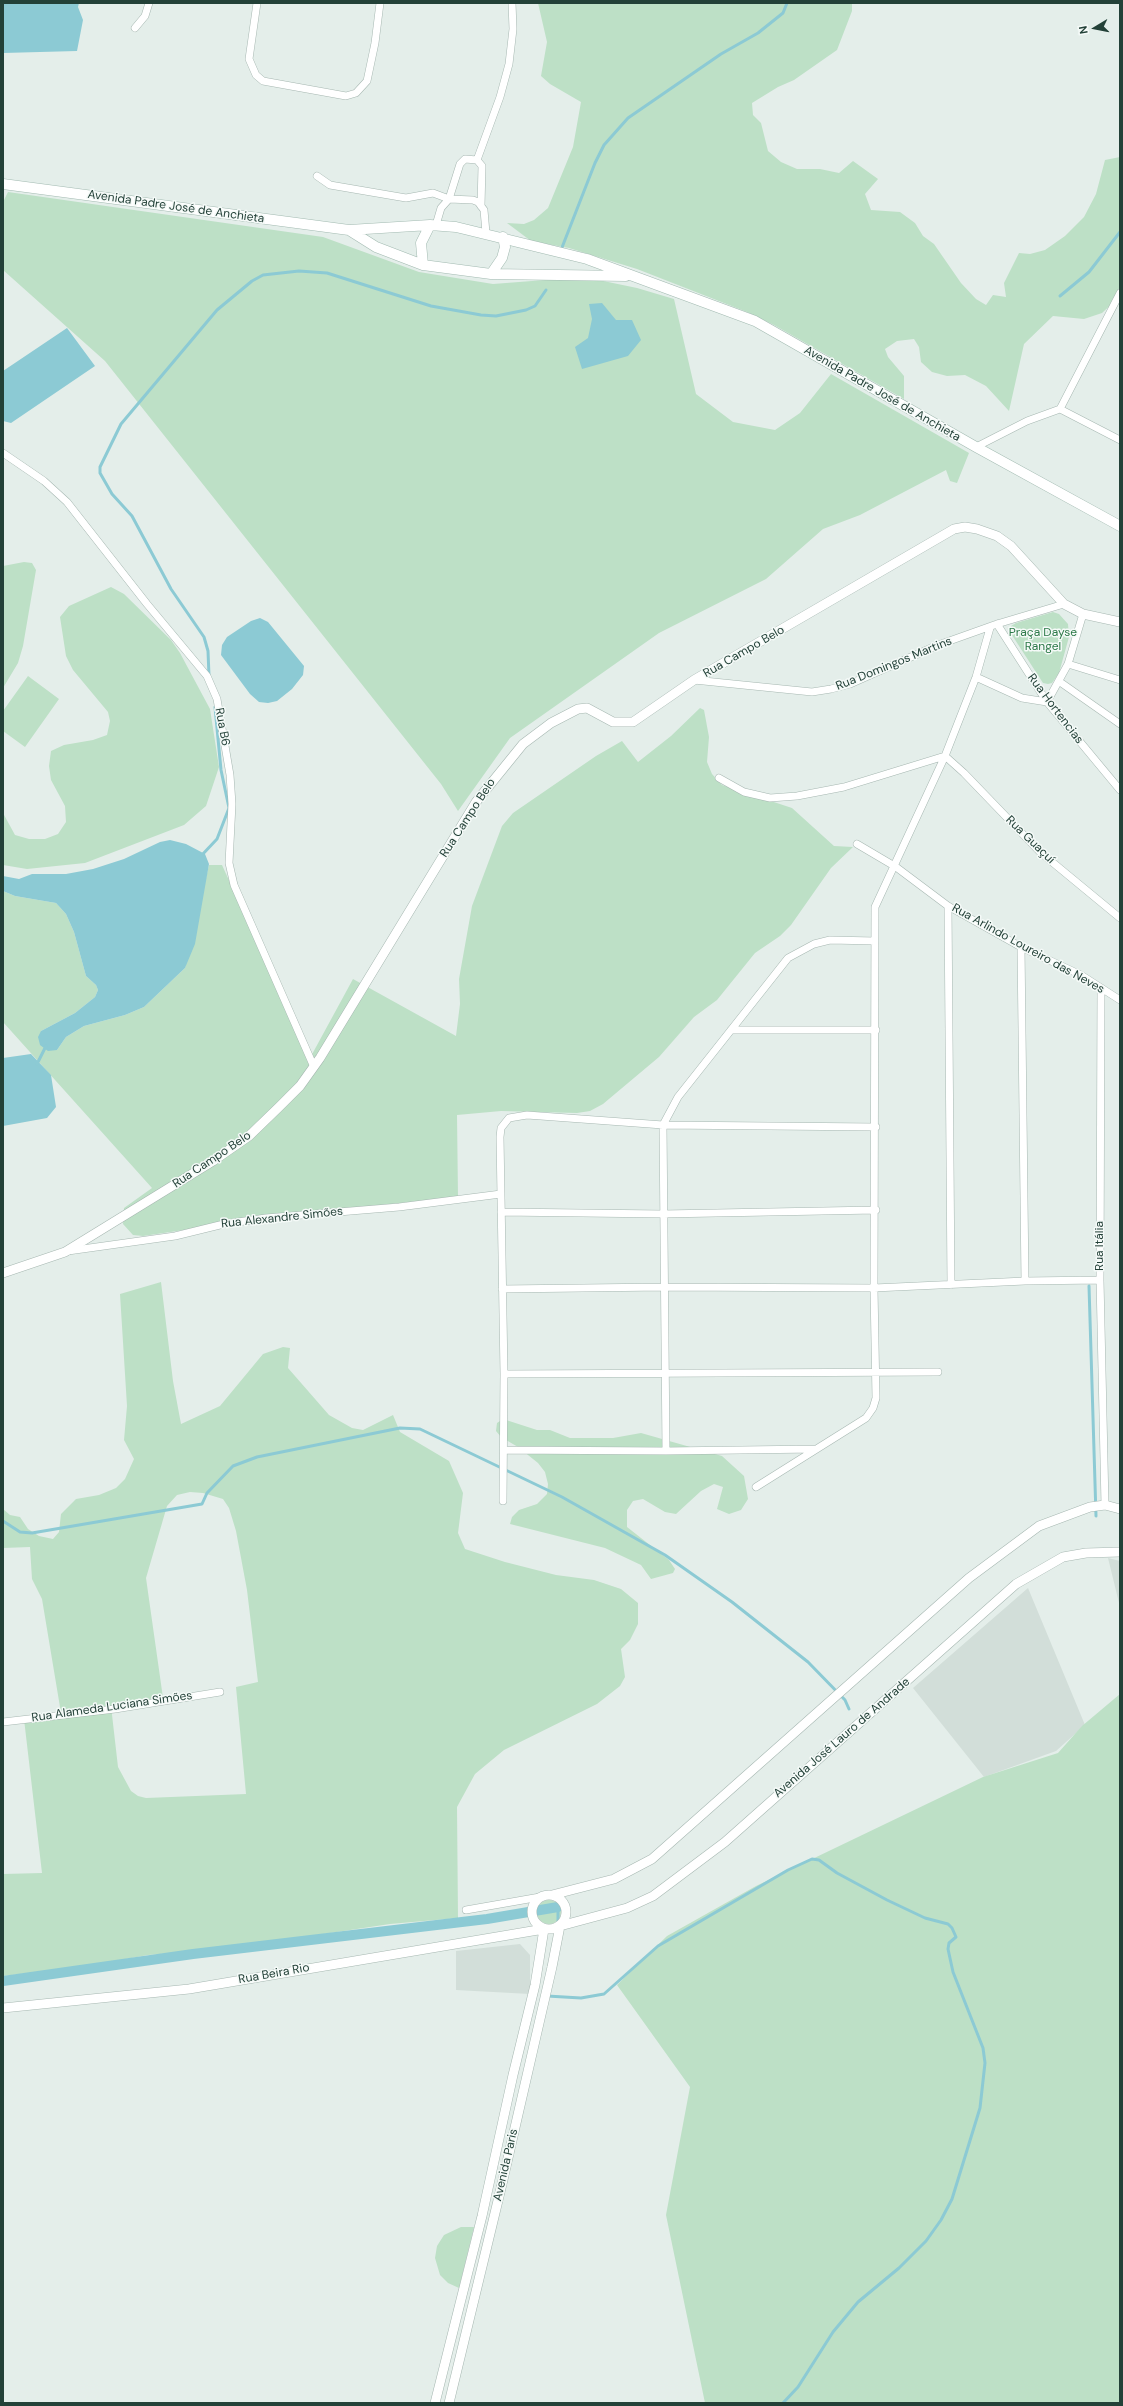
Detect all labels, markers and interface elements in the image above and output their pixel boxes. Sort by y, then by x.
north arrow [1075,8,1115,48]
text: N [1076,25,1091,35]
street label: Avenida Padre José de Anchieta [87,187,265,227]
street label: Avenida Padre José de Anchieta [801,343,963,445]
street label: Rua Campo Belo [701,623,787,681]
park label: Praça Dayse Rangel [1009,626,1077,654]
street label: Rua Domingos Martins [834,634,954,694]
street label: Rua Hortencias [1024,671,1086,747]
street label: Rua B6 [212,707,232,747]
street label: Rua Campo Belo [437,776,499,860]
street label: Rua Guaçuí [1002,813,1058,867]
street label: Rua Arlindo Loureiro das Neves [949,901,1107,997]
street label: Rua Campo Belo [170,1129,254,1191]
street label: Rua Alexandre Simões [220,1204,344,1232]
street label: Rua Itália [1093,1221,1107,1271]
street label: Avenida José Lauro de Andrade [771,1675,913,1801]
street label: Rua Alameda Luciana Simões [31,1689,193,1725]
street label: Rua Beira Rio [237,1961,311,1987]
street label: Avenida Paris [491,2127,521,2203]

